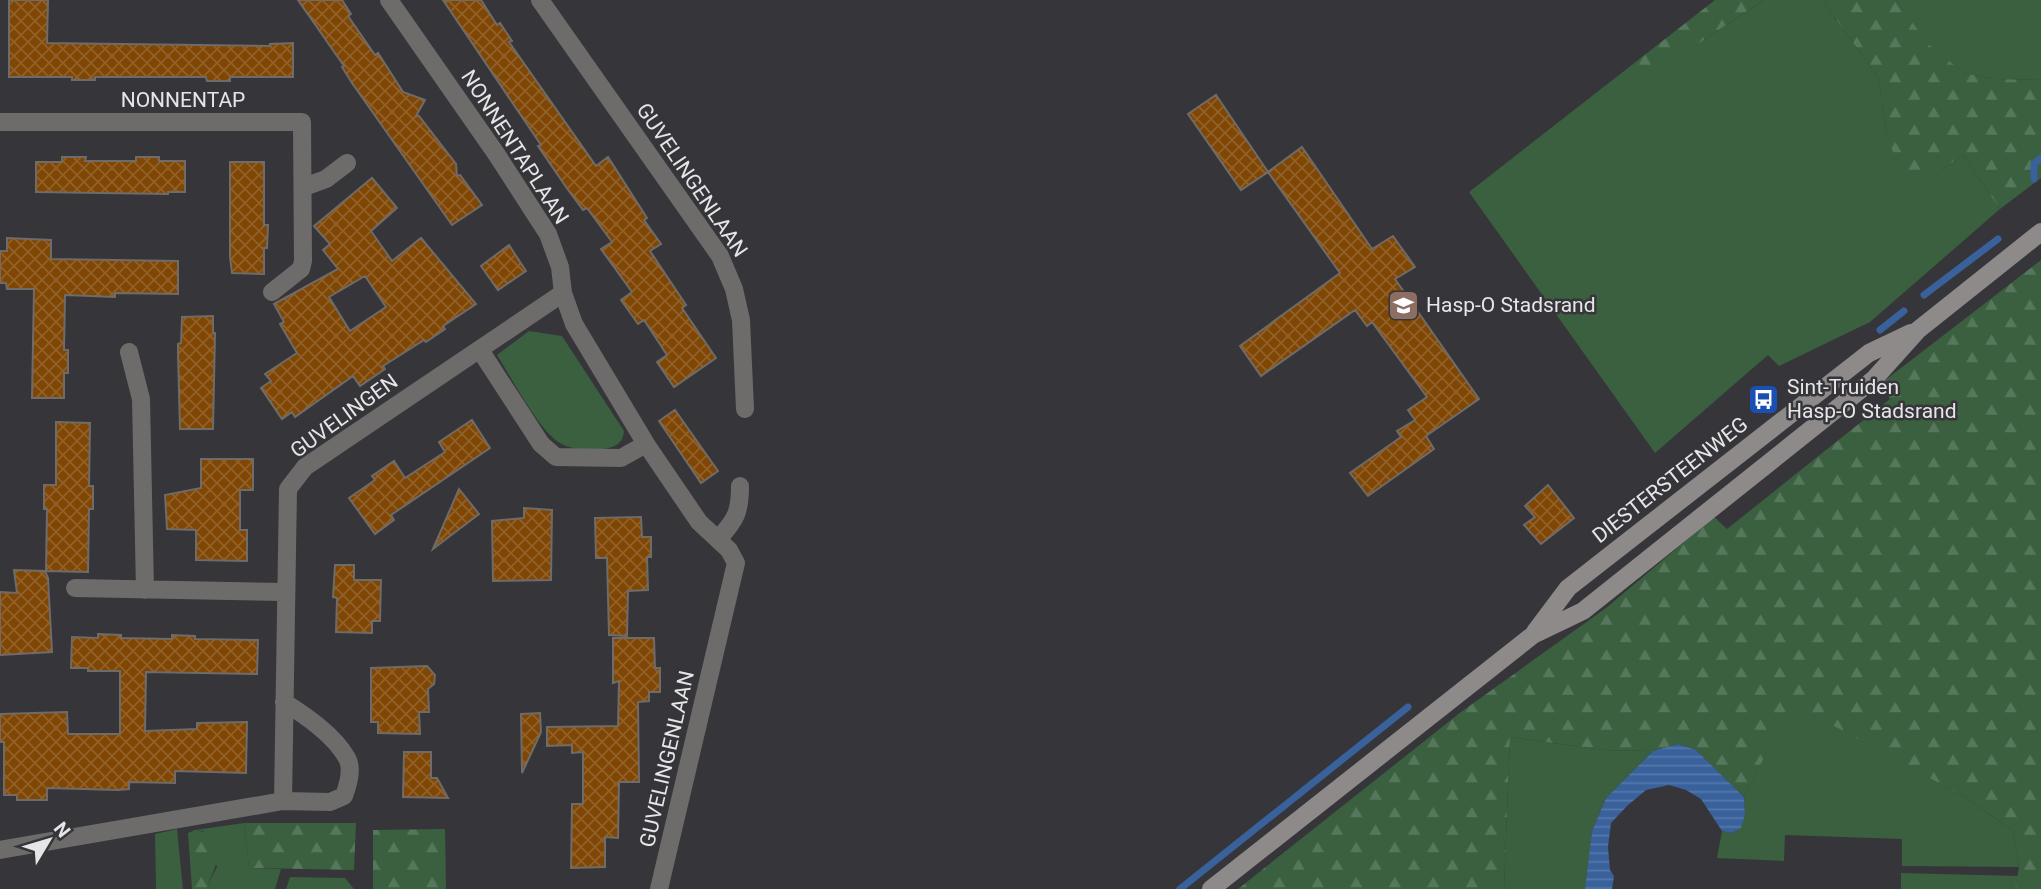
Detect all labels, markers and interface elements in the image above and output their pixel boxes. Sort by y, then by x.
street label: NONNENTAPLAAN [456,66,574,228]
street label: NONNENTAP [121,88,245,112]
street label: GUVELINGENLAAN [632,99,752,261]
school or university icon: Hasp-O Stadsrand [1386,288,1420,322]
place label: Hasp-O Stadsrand [1426,293,1596,317]
street label: GUVELINGEN [286,369,402,463]
place label: Sint-Truiden Hasp-O Stadsrand [1787,375,1957,423]
bus stop icon: Sint-Truiden Hasp-O Stadsrand [1747,382,1781,416]
street label: DIESTERSTEENWEG [1588,412,1752,548]
street label: GUVELINGENLAAN [635,668,699,850]
north arrow [14,805,84,875]
text: N [49,817,75,842]

